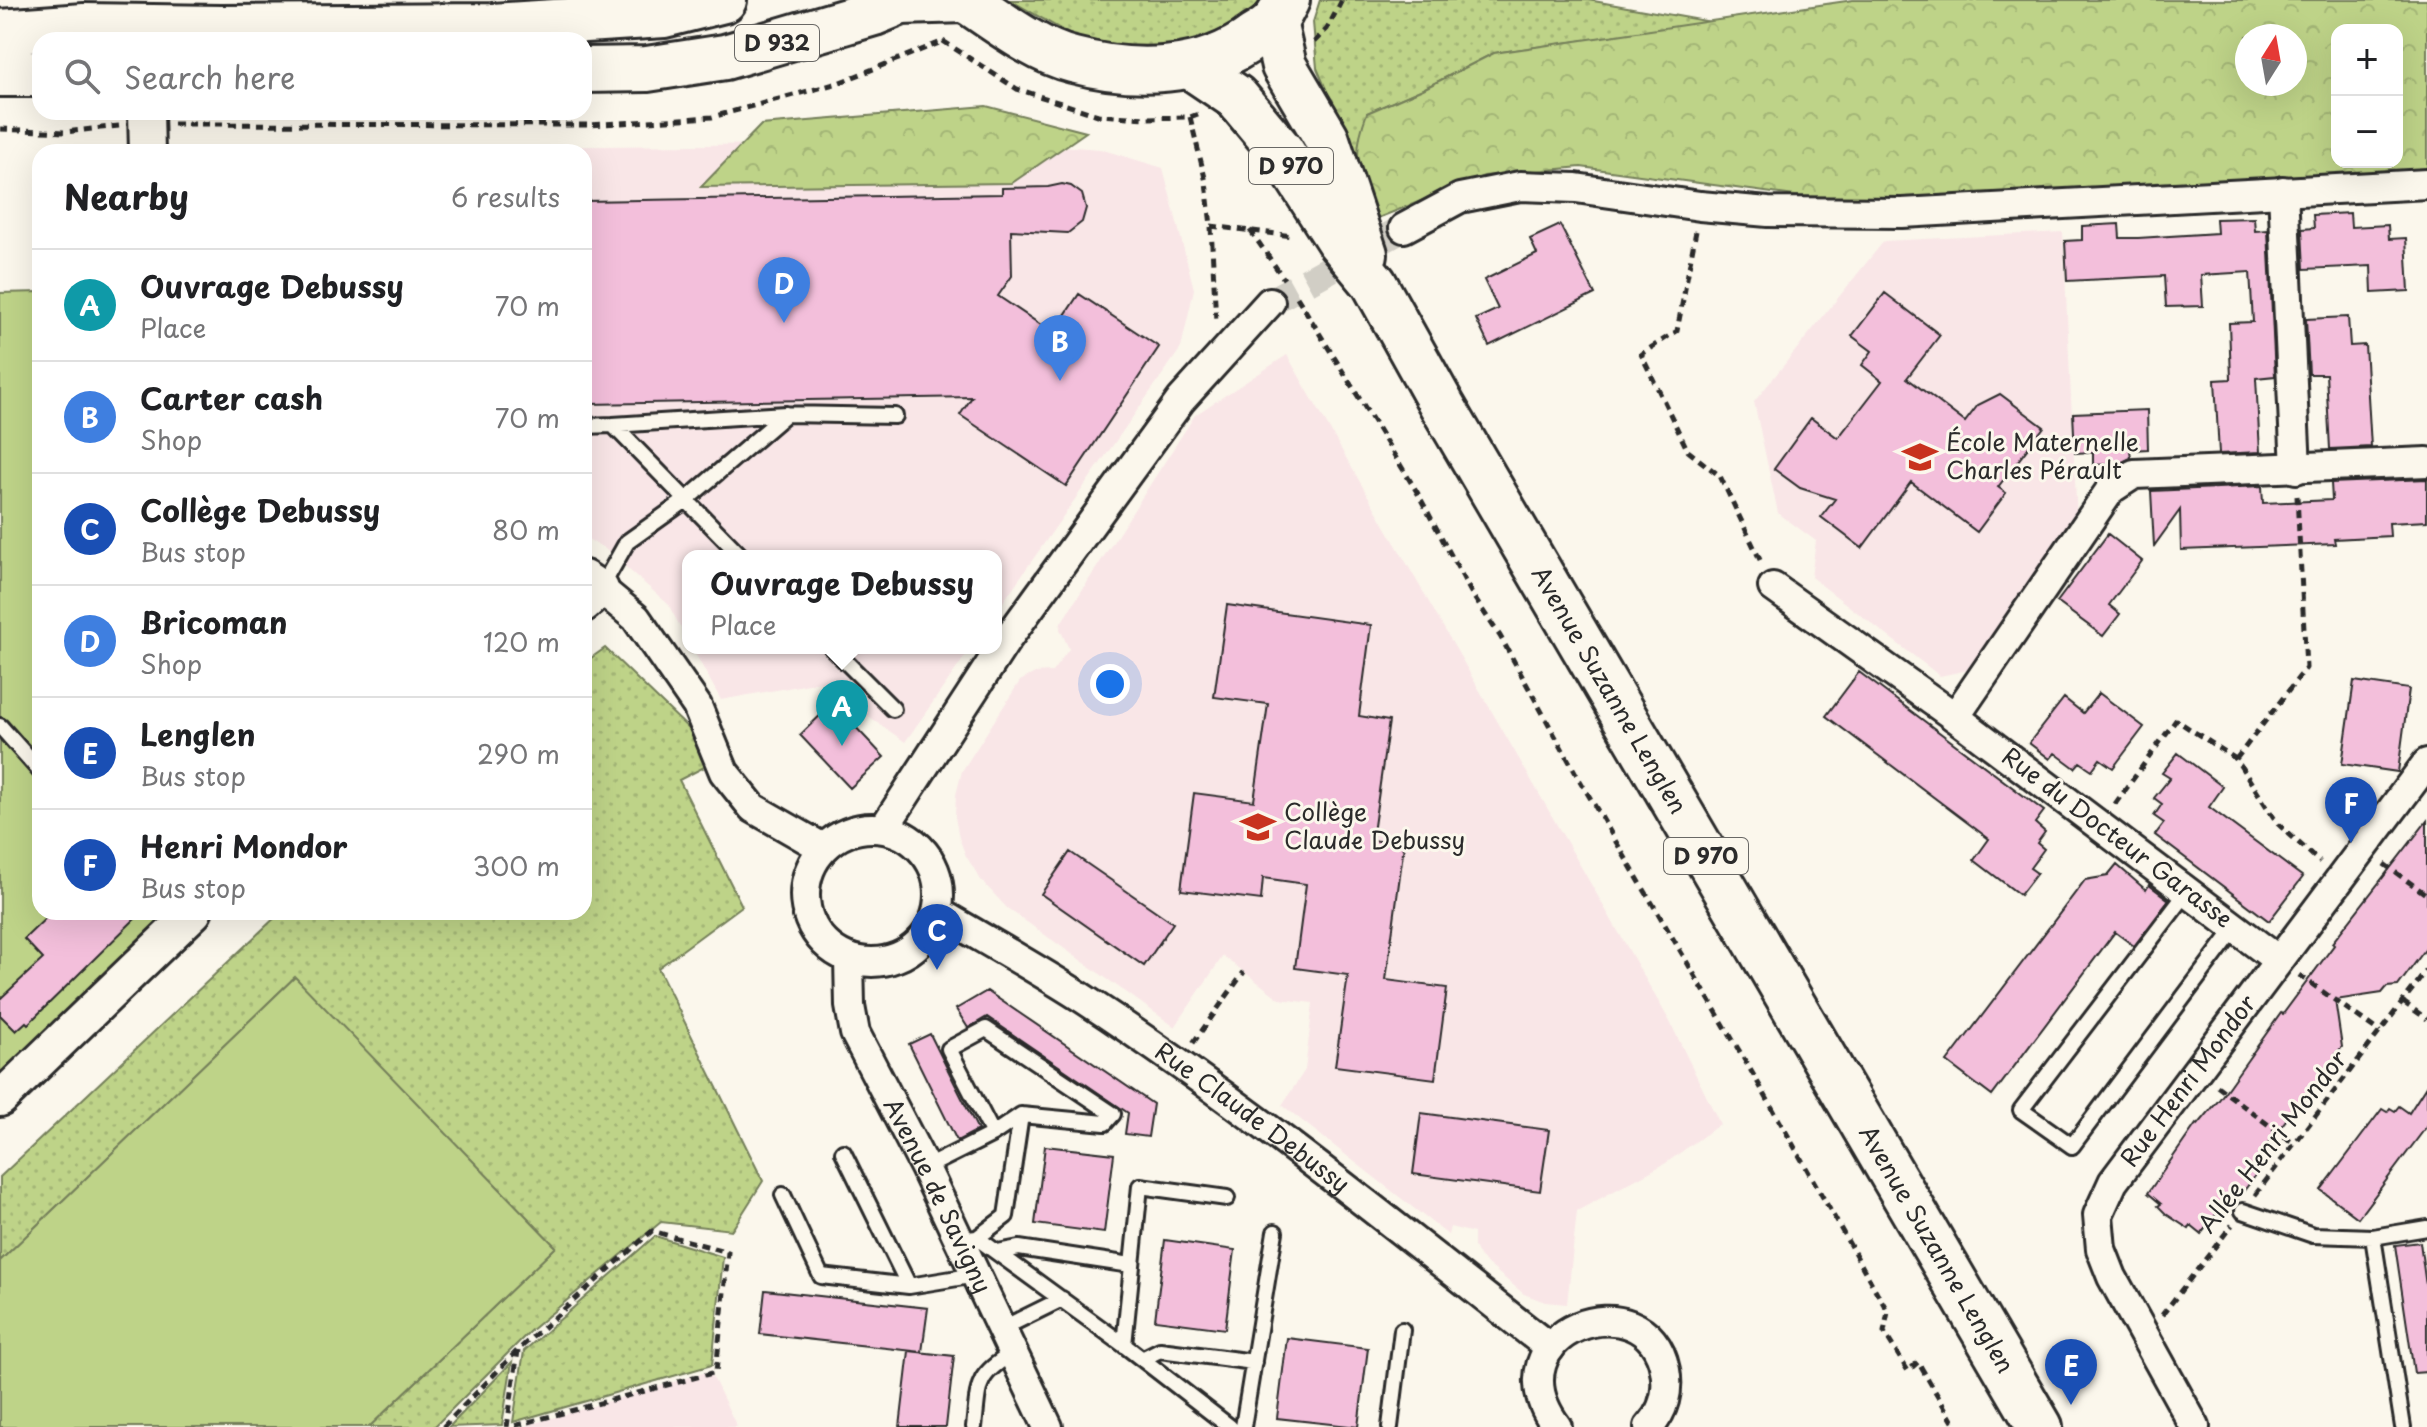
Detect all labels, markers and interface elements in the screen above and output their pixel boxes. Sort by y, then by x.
north arrow [2235,24,2307,96]
map controls [2331,24,2403,168]
button: + [2331,24,2403,96]
road number: D 932 [735,25,819,61]
search box [32,32,592,120]
icon: search [60,54,104,98]
text: Search here [124,54,296,99]
button: − [2331,96,2403,168]
road number: D 970 [1249,148,1333,184]
text: Nearby [64,170,189,222]
text: 6 results [451,177,560,216]
pin: D [758,257,810,323]
text: Ouvrage Debussy [140,263,404,308]
text: A [80,286,100,325]
text: 70 m [495,286,560,325]
text: Place [140,308,206,347]
pin: B [1034,315,1086,381]
text: Carter cash [140,375,323,420]
text: B [81,398,99,437]
text: 70 m [495,398,560,437]
text: Shop [140,420,202,459]
place label: École Maternelle Charles Pérault [1946,423,2139,487]
school or university icon: École Maternelle Charles Pérault [1901,438,1939,476]
text: Collège Debussy [140,487,380,532]
text: C [80,510,100,549]
text: 80 m [492,510,560,549]
text: Bus stop [140,532,246,571]
popup [682,550,1002,654]
street label: Avenue Suzanne Lenglen [1524,559,1698,820]
text: Ouvrage Debussy [710,560,974,605]
text: Bricoman [140,599,287,644]
text: Place [710,605,776,644]
text: D [80,622,100,661]
text: 120 m [483,622,560,661]
text: Shop [140,644,202,683]
your location [1090,664,1130,704]
pin: A [816,680,868,746]
text: Lenglen [140,711,255,756]
text: E [82,734,98,773]
text: 290 m [477,734,560,773]
street label: Rue du Docteur Garasse [1995,738,2241,935]
text: Bus stop [140,756,246,795]
pin: F [2325,777,2377,843]
place label: Collège Claude Debussy [1284,793,1465,857]
school or university icon: Collège Claude Debussy [1239,808,1277,846]
text: Henri Mondor [140,823,348,868]
road number: D 970 [1664,838,1748,874]
text: F [82,846,98,885]
text: 300 m [473,846,560,885]
text: Bus stop [140,868,246,907]
pin: C [911,904,963,970]
street label: Rue Henri Mondor [2111,986,2264,1174]
street label: Rue Claude Debussy [1148,1032,1358,1201]
street label: Allée Henri Mondor [2188,1042,2354,1240]
street label: Avenue de Savigny [876,1091,1002,1299]
street label: Avenue Suzanne Lenglen [1851,1118,2025,1380]
pin: E [2045,1339,2097,1405]

